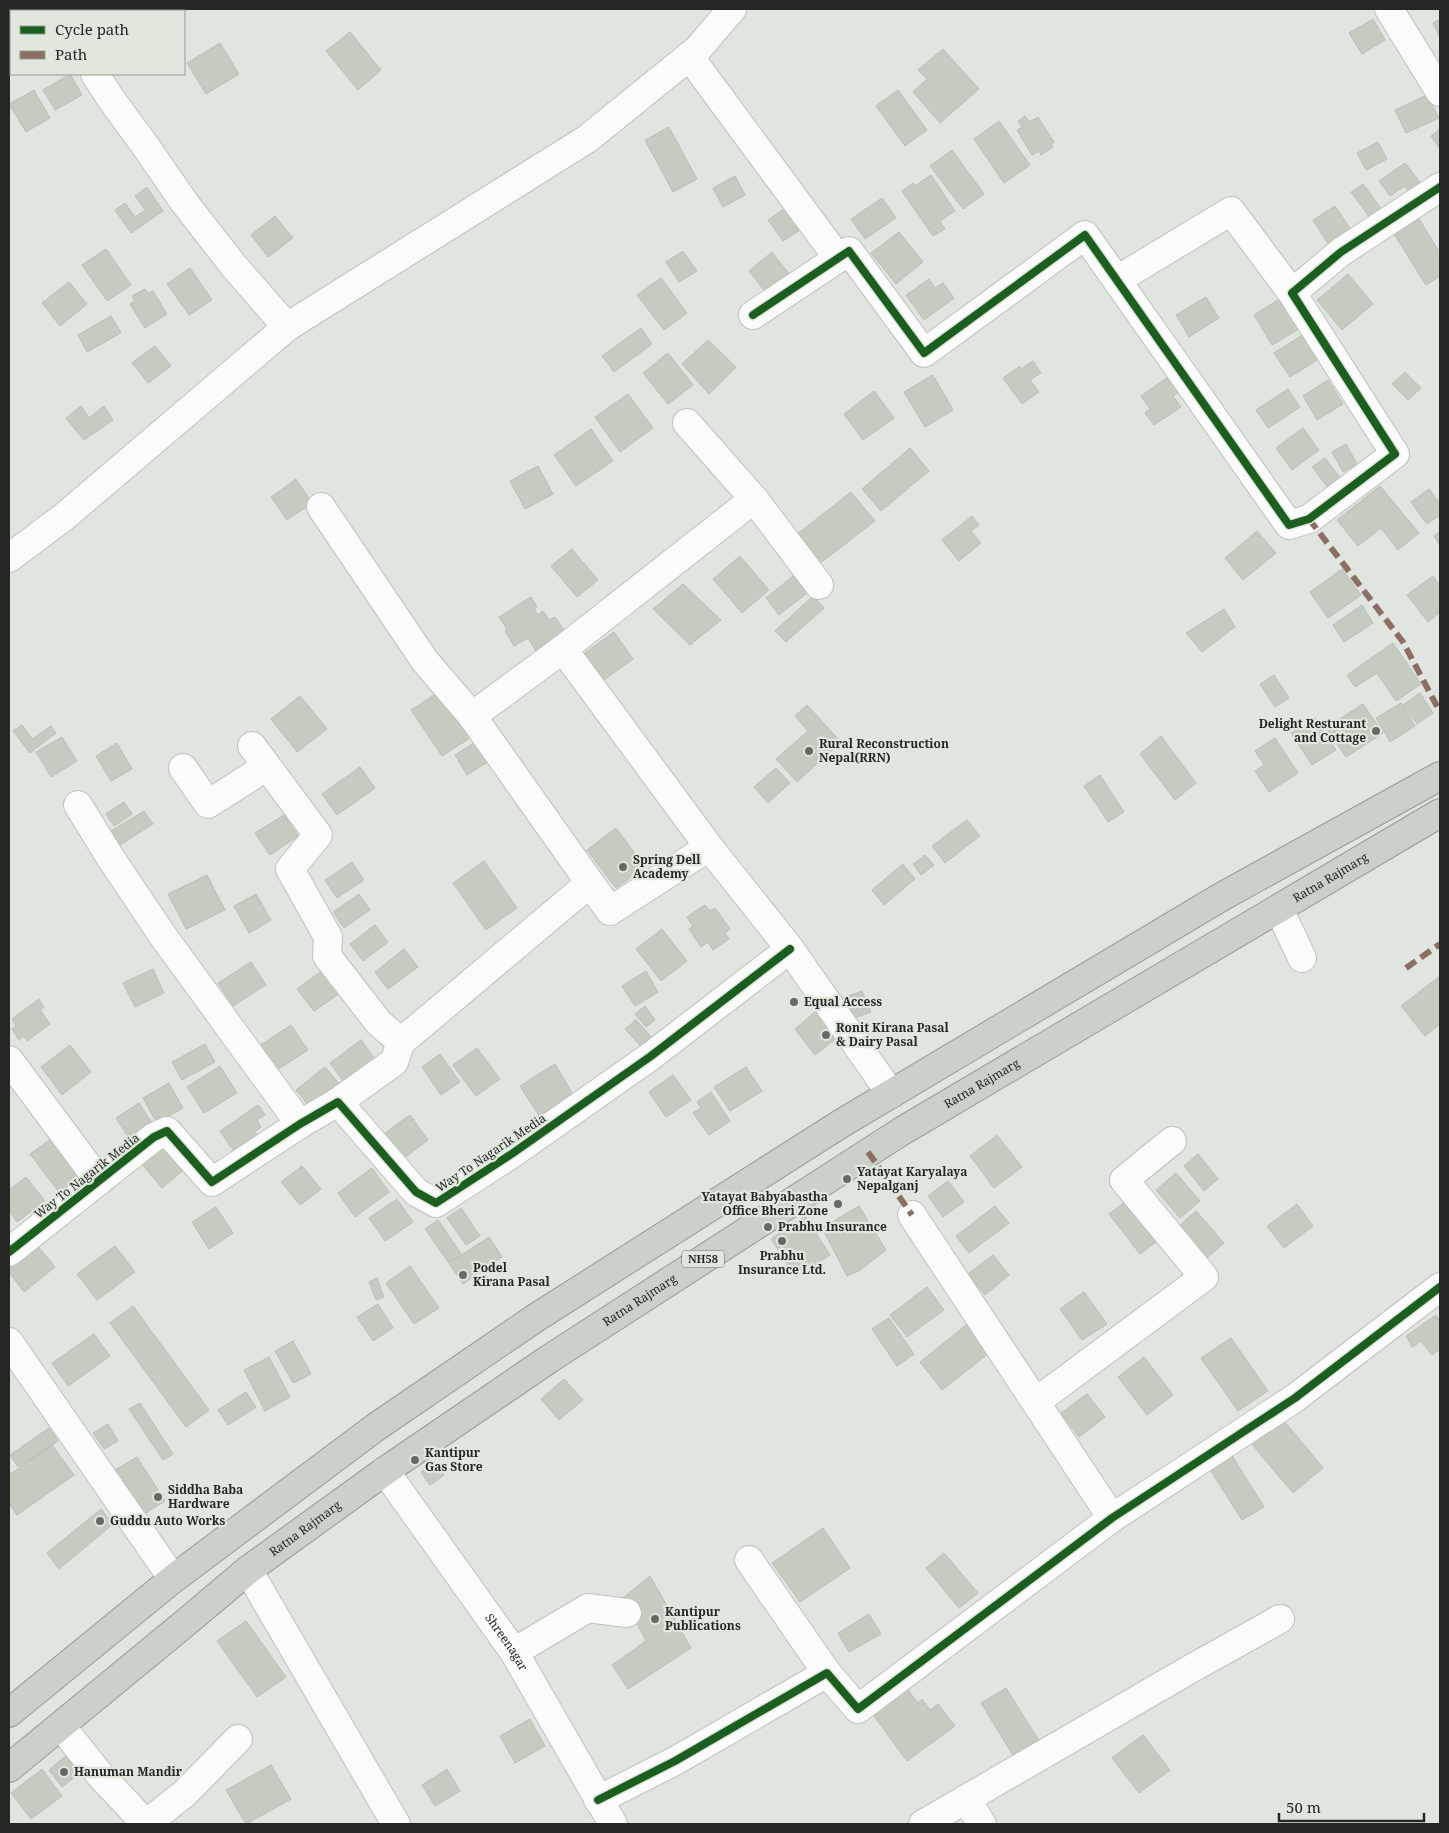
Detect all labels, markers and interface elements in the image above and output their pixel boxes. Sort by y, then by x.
legend [10,10,185,75]
text: Cycle path [55,19,130,39]
text: Path [55,44,88,64]
place label: Delight Resturant and Cottage [1259,715,1366,746]
marker: Delight Resturant and Cottage [1370,725,1382,737]
place label: Rural Reconstruction Nepal(RRN) [819,735,949,766]
marker: Rural Reconstruction Nepal(RRN) [803,745,815,757]
street label: Ratna Rajmarg [1289,848,1372,906]
place label: Spring Dell Academy [633,851,701,882]
marker: Spring Dell Academy [617,861,629,873]
place label: Equal Access [804,993,882,1010]
marker: Equal Access [788,996,800,1008]
place label: Ronit Kirana Pasal & Dairy Pasal [836,1019,950,1050]
marker: Ronit Kirana Pasal & Dairy Pasal [820,1029,832,1041]
street label: Ratna Rajmarg [941,1054,1023,1112]
street label: Way To Nagarik Media [432,1109,549,1196]
street label: Way To Nagarik Media [30,1129,143,1222]
place label: Yatayat Karyalaya Nepalganj [857,1163,968,1194]
marker: Yatayat Karyalaya Nepalganj [841,1173,853,1185]
place label: Yatayat Babyabastha Office Bheri Zone [701,1188,828,1219]
marker: Yatayat Babyabastha Office Bheri Zone [832,1198,844,1210]
place label: Prabhu Insurance [778,1218,887,1235]
marker: Prabhu Insurance [762,1221,774,1233]
marker: Prabhu Insurance Ltd. [776,1235,788,1247]
place label: Prabhu Insurance Ltd. [738,1247,826,1278]
road number: NH58 [682,1250,724,1268]
place label: Podel Kirana Pasal [473,1259,550,1290]
marker: Podel Kirana Pasal [457,1269,469,1281]
street label: Ratna Rajmarg [599,1269,680,1330]
place label: Kantipur Gas Store [425,1444,483,1475]
marker: Kantipur Gas Store [409,1454,421,1466]
place label: Siddha Baba Hardware [168,1481,243,1512]
marker: Siddha Baba Hardware [152,1491,164,1503]
street label: Ratna Rajmarg [266,1496,345,1560]
place label: Guddu Auto Works [110,1512,225,1529]
marker: Guddu Auto Works [94,1515,106,1527]
place label: Kantipur Publications [665,1603,741,1634]
street label: Shreenagar [481,1610,532,1674]
marker: Kantipur Publications [649,1613,661,1625]
place label: Hanuman Mandir [74,1763,183,1780]
marker: Hanuman Mandir [58,1766,70,1778]
scale bar [1279,1790,1424,1822]
text: 50 m [1286,1797,1321,1817]

